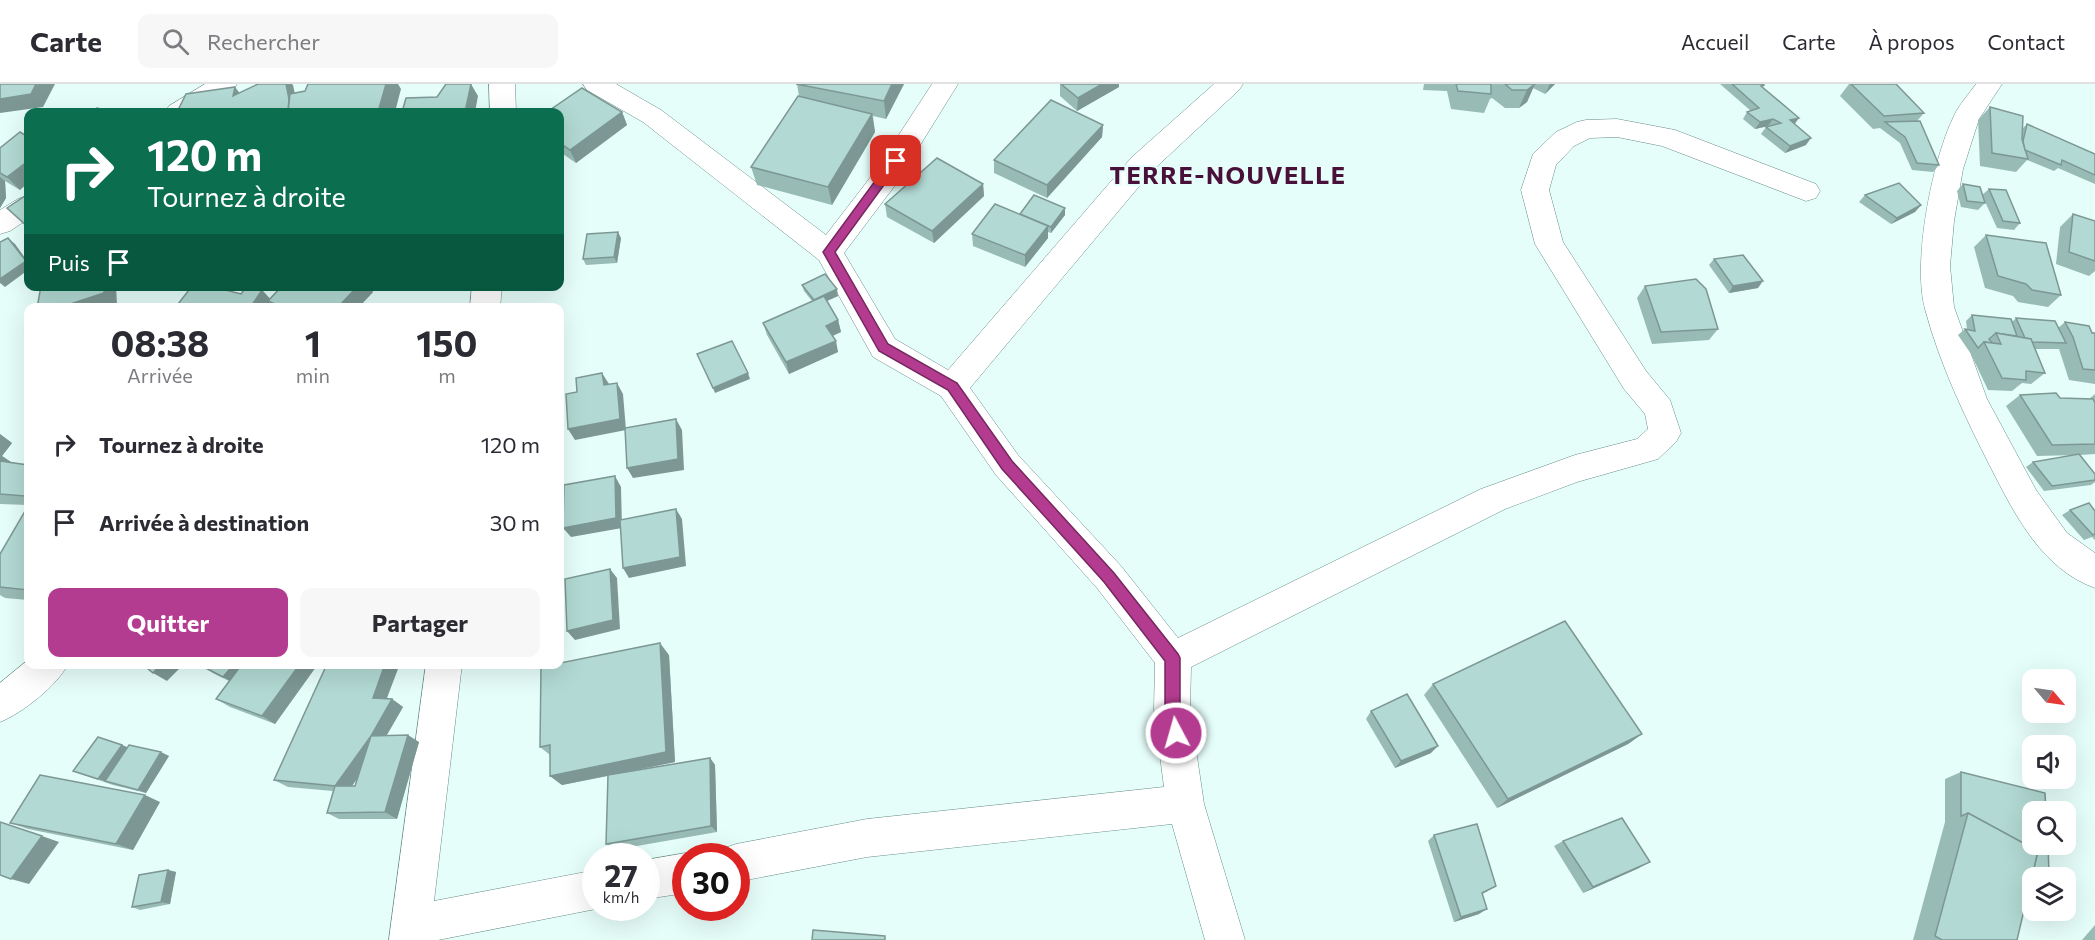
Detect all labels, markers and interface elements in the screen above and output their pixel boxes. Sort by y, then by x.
search box [138,14,558,68]
text: Carte [30,24,102,58]
icon: search [159,25,192,58]
text: Rechercher [207,28,320,55]
text: Accueil [1681,29,1749,54]
text: Carte [1782,29,1836,54]
text: À propos [1869,29,1954,54]
text: Contact [1987,29,2065,54]
text: 120 m [147,128,262,180]
icon: right [48,132,126,210]
pin [870,135,921,186]
icon: arrive [879,144,912,177]
district label: TERRE-NOUVELLE [1109,160,1347,189]
text: Tournez à droite [147,180,346,213]
icon: arrive [102,246,135,279]
text: Puis [48,249,90,276]
text: 08:38 [110,320,209,364]
text: 1 [305,320,321,364]
text: 150 [416,320,478,364]
text: Arrivée [127,363,193,387]
text: min [296,363,330,387]
text: m [438,363,456,387]
icon: right [48,428,81,461]
text: Tournez à droite [99,431,264,458]
text: 120 m [481,431,540,458]
icon: arrive [48,506,81,539]
text: Arrivée à destination [99,509,309,536]
text: 30 m [490,509,540,536]
button: Quitter [48,588,288,657]
button: Partager [300,588,540,657]
north arrow [2022,669,2076,723]
map controls [2022,669,2076,921]
position arrow [1144,701,1208,765]
button: sound [2022,735,2076,789]
button: search [2022,801,2076,855]
speed limit sign: 30 [672,843,750,921]
text: 27 [604,856,638,893]
button: layers [2022,867,2076,921]
text: km/h [603,888,639,906]

